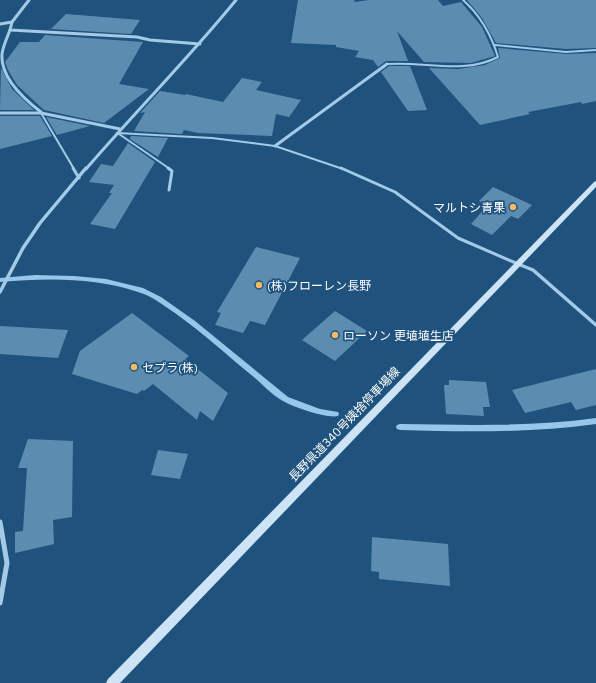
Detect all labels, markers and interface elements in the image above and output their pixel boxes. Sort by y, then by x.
place label: マルトシ青果 [433,200,505,215]
marker: マルトシ青果 [508,202,518,212]
place label: (株)フローレン長野 [267,278,371,293]
marker: (株)フローレン長野 [254,280,264,290]
place label: ローソン 更埴埴生店 [343,328,454,343]
marker: ローソン 更埴埴生店 [330,330,340,340]
place label: セプラ(株) [142,360,198,375]
marker: セプラ(株) [129,362,139,372]
street label: 長野県道340号姨捨停車場線 [285,364,403,484]

